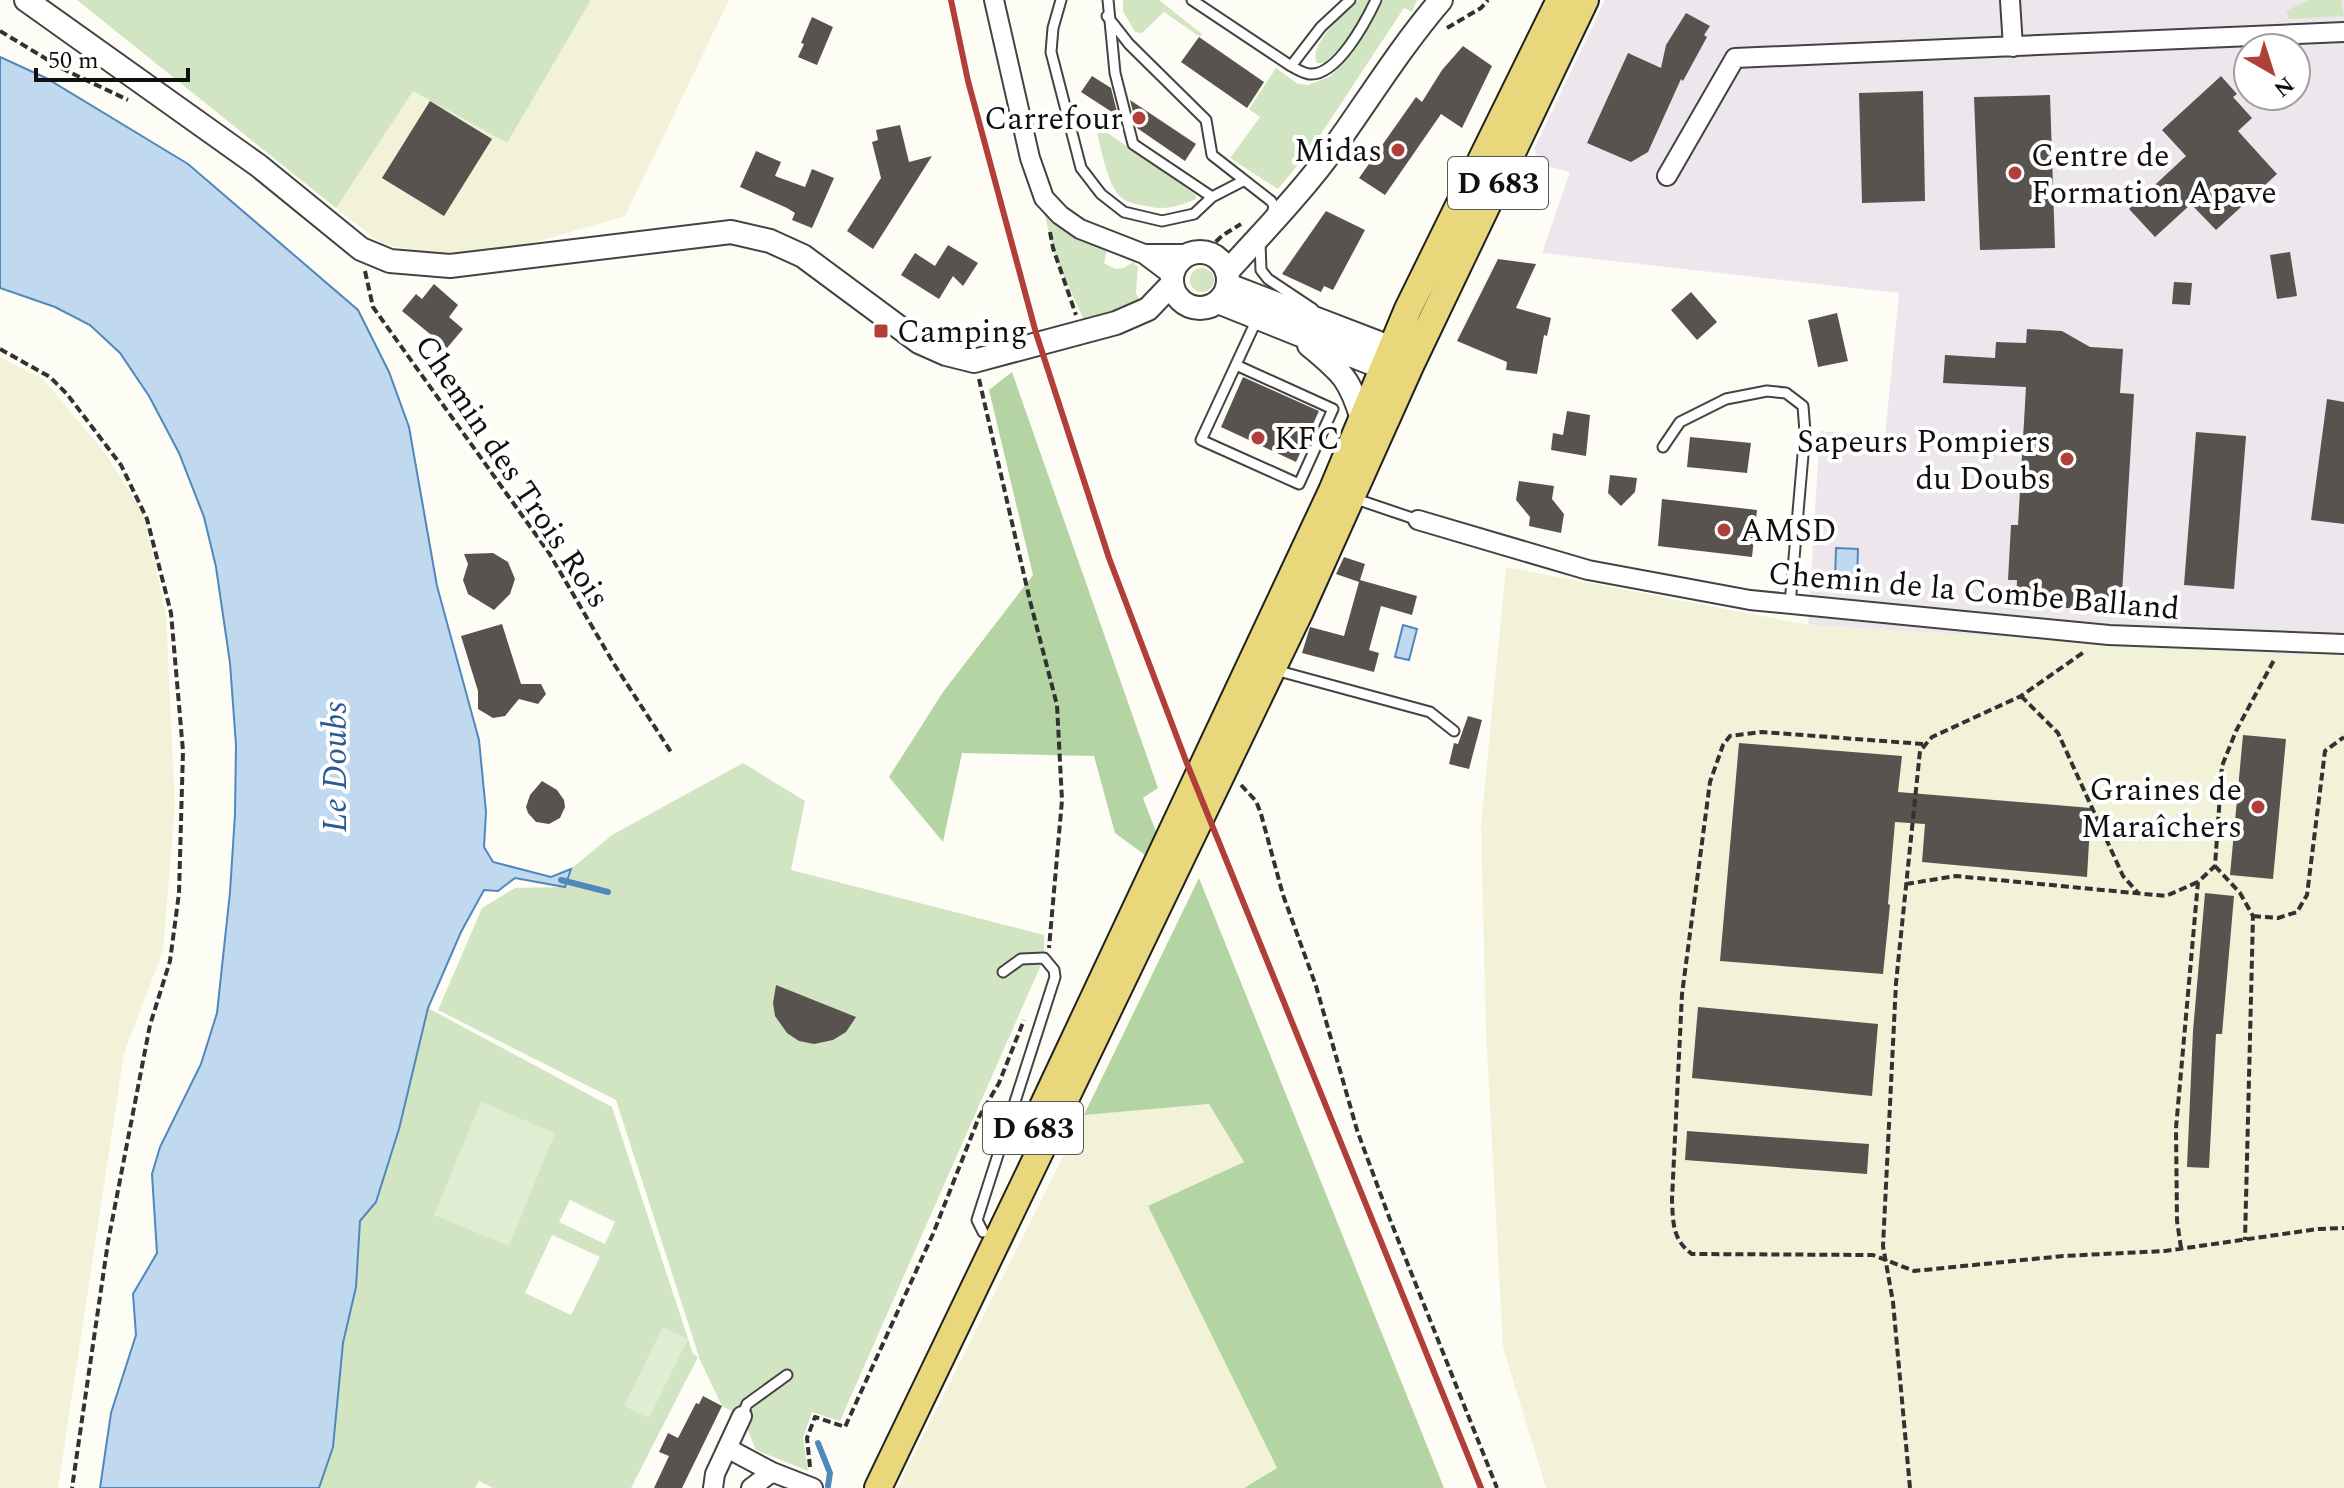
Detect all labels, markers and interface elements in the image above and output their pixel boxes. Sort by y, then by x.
scale bar [36,32,188,82]
north arrow [2232,32,2312,112]
text: 50 m [48,43,99,79]
text: N [2266,68,2301,105]
place label: Carrefour [984,95,1123,144]
marker: Carrefour [1130,109,1148,127]
place label: Midas [1294,127,1382,176]
place label: Centre de Formation Apave [2031,132,2277,218]
marker: Midas [1389,141,1407,159]
road number: D 683 [1448,157,1548,209]
marker: Centre de Formation Apave [2006,164,2024,182]
place label: Camping [897,308,1028,357]
marker: Camping [872,322,890,340]
street label: Chemin des Trois Rois [402,325,622,619]
place label: KFC [1274,415,1340,464]
place label: Sapeurs Pompiers du Doubs [1797,418,2051,504]
marker: KFC [1249,429,1267,447]
marker: Sapeurs Pompiers du Doubs [2058,450,2076,468]
place label: AMSD [1740,507,1836,556]
marker: AMSD [1715,521,1733,539]
street label: Chemin de la Combe Balland [1766,549,2182,634]
water label: Le Doubs [310,701,362,833]
place label: Graines de Maraîchers [2081,766,2242,852]
marker: Graines de Maraîchers [2249,798,2267,816]
road number: D 683 [983,1102,1083,1154]

